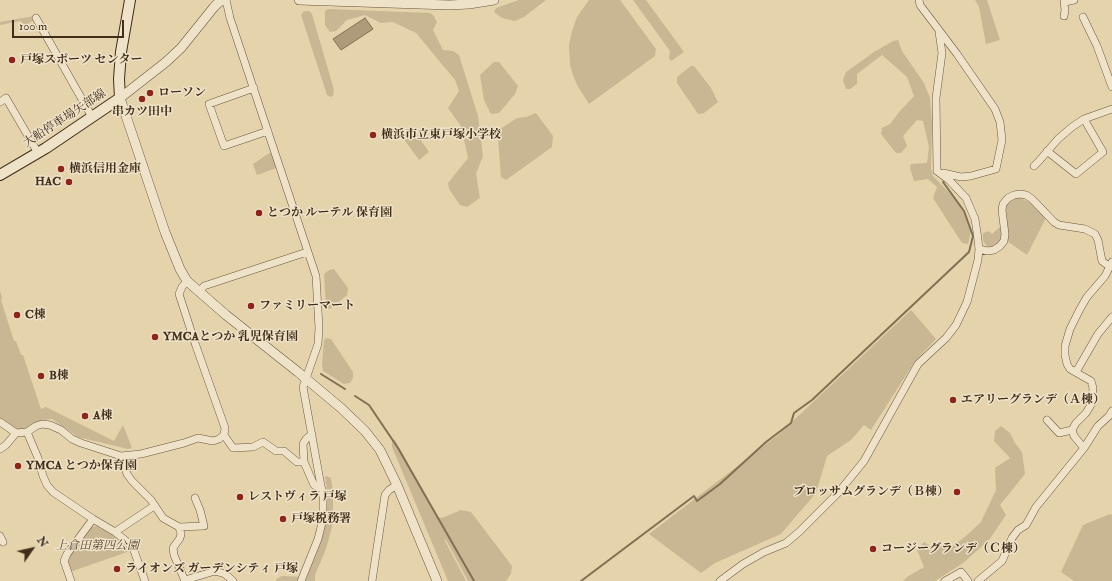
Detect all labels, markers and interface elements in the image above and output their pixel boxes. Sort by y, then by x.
scale bar [14,12,126,38]
text: 100 m [19,19,47,34]
place label: 戸塚スポーツ センター [20,53,143,67]
marker: 戸塚スポーツ センター [7,55,17,65]
place label: ローソン [158,86,206,100]
street label: 大船停車場矢部線 [21,87,109,151]
marker: ローソン [145,88,155,98]
marker: 串カツ田中 [137,94,147,104]
place label: 串カツ田中 [112,105,172,119]
place label: 横浜市立東戸塚小学校 [381,128,501,142]
marker: 横浜市立東戸塚小学校 [368,130,378,140]
place label: 横浜信用金庫 [69,162,141,176]
marker: 横浜信用金庫 [56,164,66,174]
place label: HAC [35,175,61,189]
marker: HAC [64,177,74,187]
place label: とつか ルーテル 保育園 [267,206,392,220]
marker: とつか ルーテル 保育園 [254,208,264,218]
place label: ファミリーマート [259,299,355,313]
marker: ファミリーマート [246,301,256,311]
place label: C棟 [25,308,46,322]
marker: C棟 [12,310,22,320]
place label: YMCAとつか 乳児保育園 [163,330,298,344]
marker: YMCAとつか 乳児保育園 [150,332,160,342]
place label: B棟 [49,369,69,383]
marker: B棟 [36,371,46,381]
place label: エアリーグランデ（Ａ棟） [961,393,1105,407]
marker: エアリーグランデ（Ａ棟） [948,395,958,405]
place label: A棟 [93,409,113,423]
marker: A棟 [80,411,90,421]
place label: YMCA とつか保育園 [26,459,137,473]
marker: YMCA とつか保育園 [13,461,23,471]
place label: ブロッサムグランデ（Ｂ棟） [793,485,949,499]
marker: ブロッサムグランデ（Ｂ棟） [952,487,962,497]
place label: レストヴィラ 戸塚 [248,490,347,504]
marker: レストヴィラ 戸塚 [235,492,245,502]
place label: 戸塚税務署 [291,512,351,526]
marker: 戸塚税務署 [278,514,288,524]
north arrow [12,529,52,569]
text: N [34,534,51,550]
park label: 上倉田第四公園 [55,539,139,553]
place label: コージーグランデ（Ｃ棟） [881,542,1025,556]
marker: コージーグランデ（Ｃ棟） [868,544,878,554]
place label: ライオンズ ガーデンシティ 戸塚 [125,562,298,576]
marker: ライオンズ ガーデンシティ 戸塚 [112,564,122,574]

